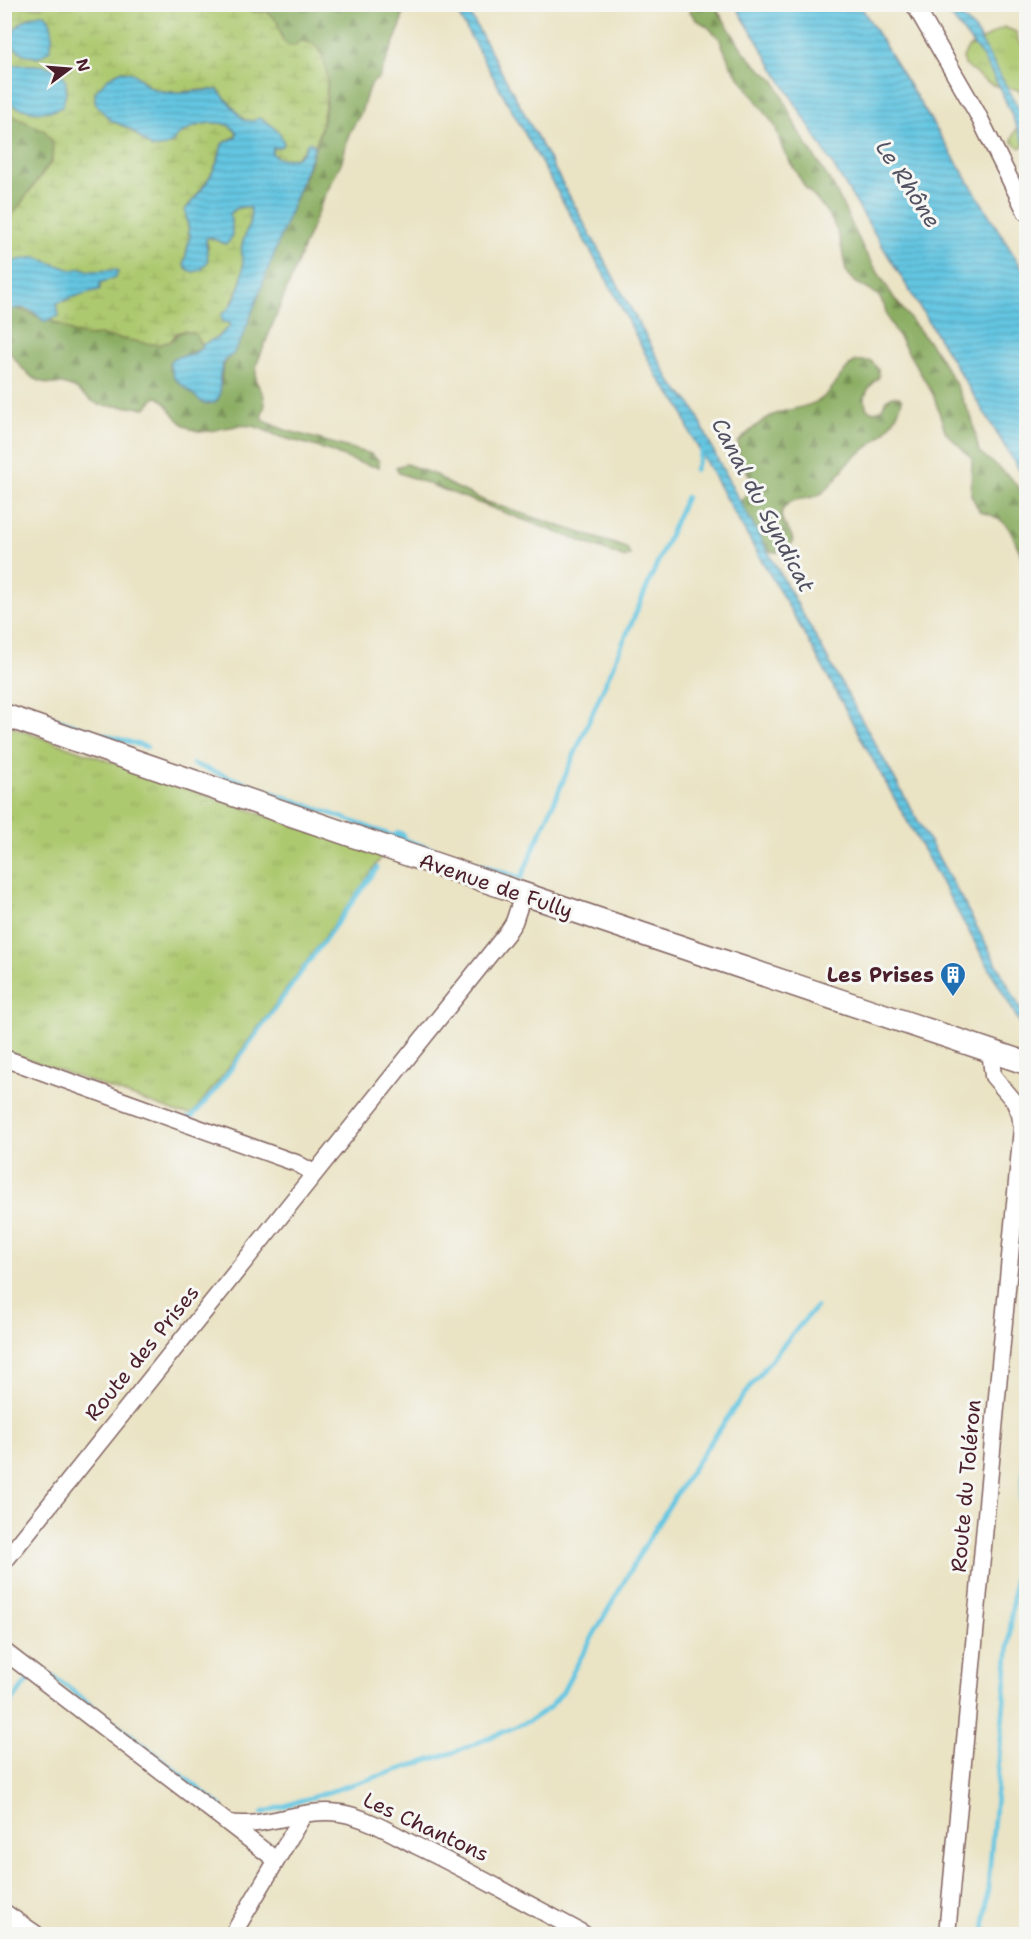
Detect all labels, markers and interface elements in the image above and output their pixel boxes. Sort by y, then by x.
north arrow [39,39,99,99]
text: N [71,56,95,74]
water label: Le Rhône [869,134,947,234]
water label: Canal du Syndicat [705,413,821,598]
street label: Avenue de Fully [415,847,577,925]
building icon: Les Prises [938,960,968,998]
place label: Les Prises [827,961,934,989]
street label: Route des Prises [79,1279,205,1427]
street label: Route du Toléron [944,1398,988,1574]
street label: Les Chantons [359,1786,493,1868]

